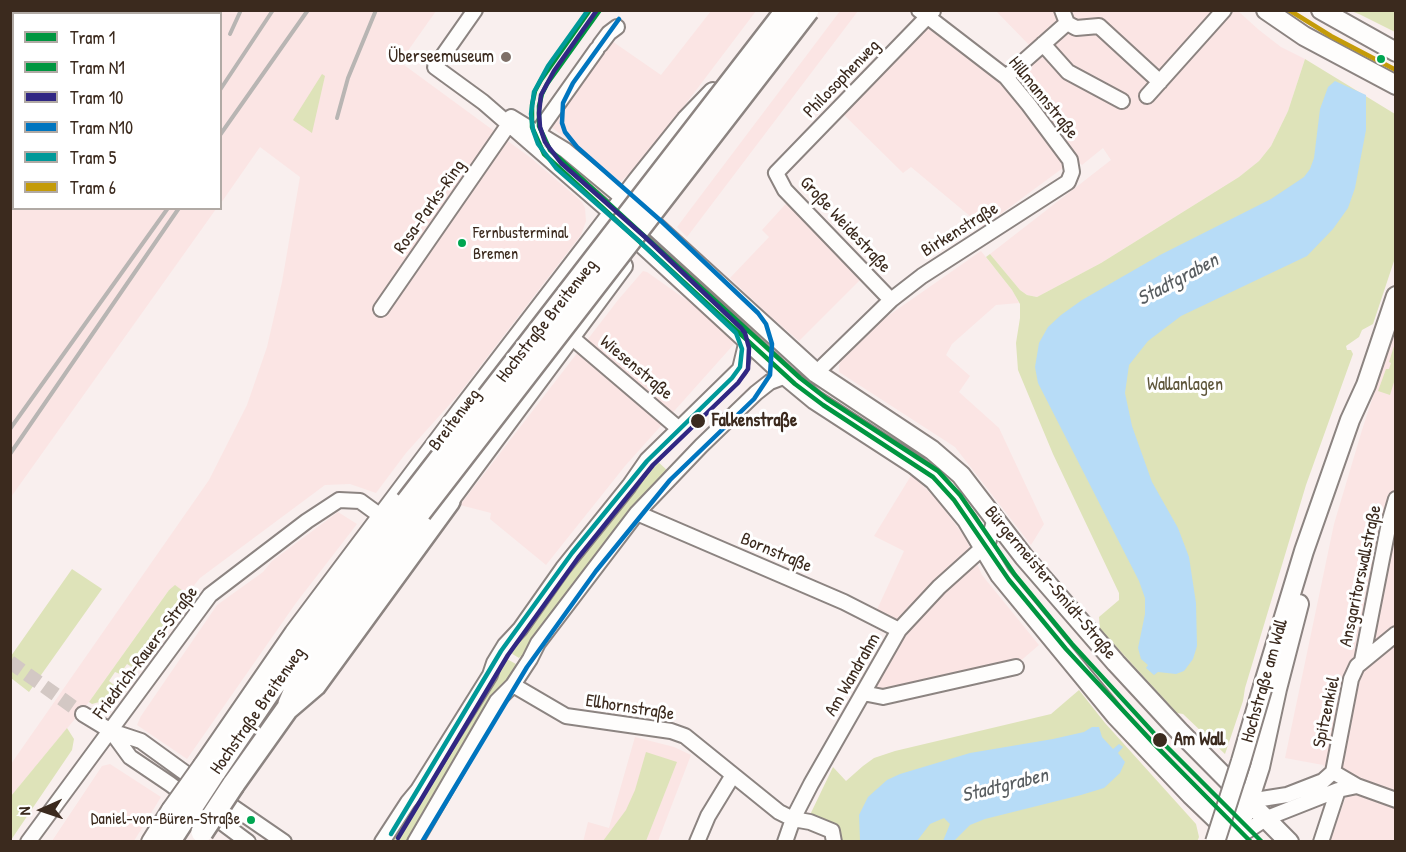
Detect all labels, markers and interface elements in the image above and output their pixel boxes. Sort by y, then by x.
legend [12,12,222,210]
text: Tram 1 [70,25,115,50]
street label: Philosophenweg [799,35,885,123]
place label: Überseemuseum [388,46,494,68]
marker: Überseemuseum [499,50,513,64]
street label: Hillmannstraße [1003,53,1083,143]
unlabelled marker [1375,53,1387,65]
text: Tram N1 [70,55,125,80]
text: Tram 10 [70,85,123,110]
text: Tram N10 [70,115,133,140]
text: Tram 5 [70,145,116,170]
street label: Rosa-Parks-Ring [390,156,470,258]
street label: Große Weidestraße [795,172,895,278]
text: Tram 6 [70,175,116,200]
street label: Birkenstraße [918,198,1002,262]
place label: Fernbusterminal Bremen [473,224,568,262]
marker: Fernbusterminal Bremen [456,237,468,249]
water label: Stadtgraben [1133,249,1223,311]
street label: Hochstraße Breitenweg [492,255,602,387]
street label: Wiesenstraße [595,331,677,405]
park label: Wallanlagen [1147,374,1223,396]
street label: Breitenweg [425,385,485,455]
place label: Falkenstraße [712,410,797,432]
marker: Falkenstraße [689,412,707,430]
street label: Bürgermeister-Smidt-Straße [980,502,1120,664]
street label: Ansgaritorswallstraße [1335,503,1387,649]
street label: Bornstraße [737,528,815,578]
street label: Friedrich-Rauers-Straße [89,582,203,724]
street label: Hochstraße am Wall [1237,617,1293,745]
street label: Am Wandrahm [821,630,885,720]
street label: Hochstraße Breitenweg [206,643,310,779]
street label: Spitzenkiel [1309,674,1345,750]
street label: Ellhornstraße [584,690,676,726]
place label: Am Wall [1174,729,1225,751]
marker: Am Wall [1151,731,1169,749]
water label: Stadtgraben [959,764,1051,808]
north arrow [12,780,72,840]
text: N [13,806,35,816]
place label: Daniel-von-Büren-Straße [91,810,240,830]
marker: Daniel-von-Büren-Straße [245,814,257,826]

